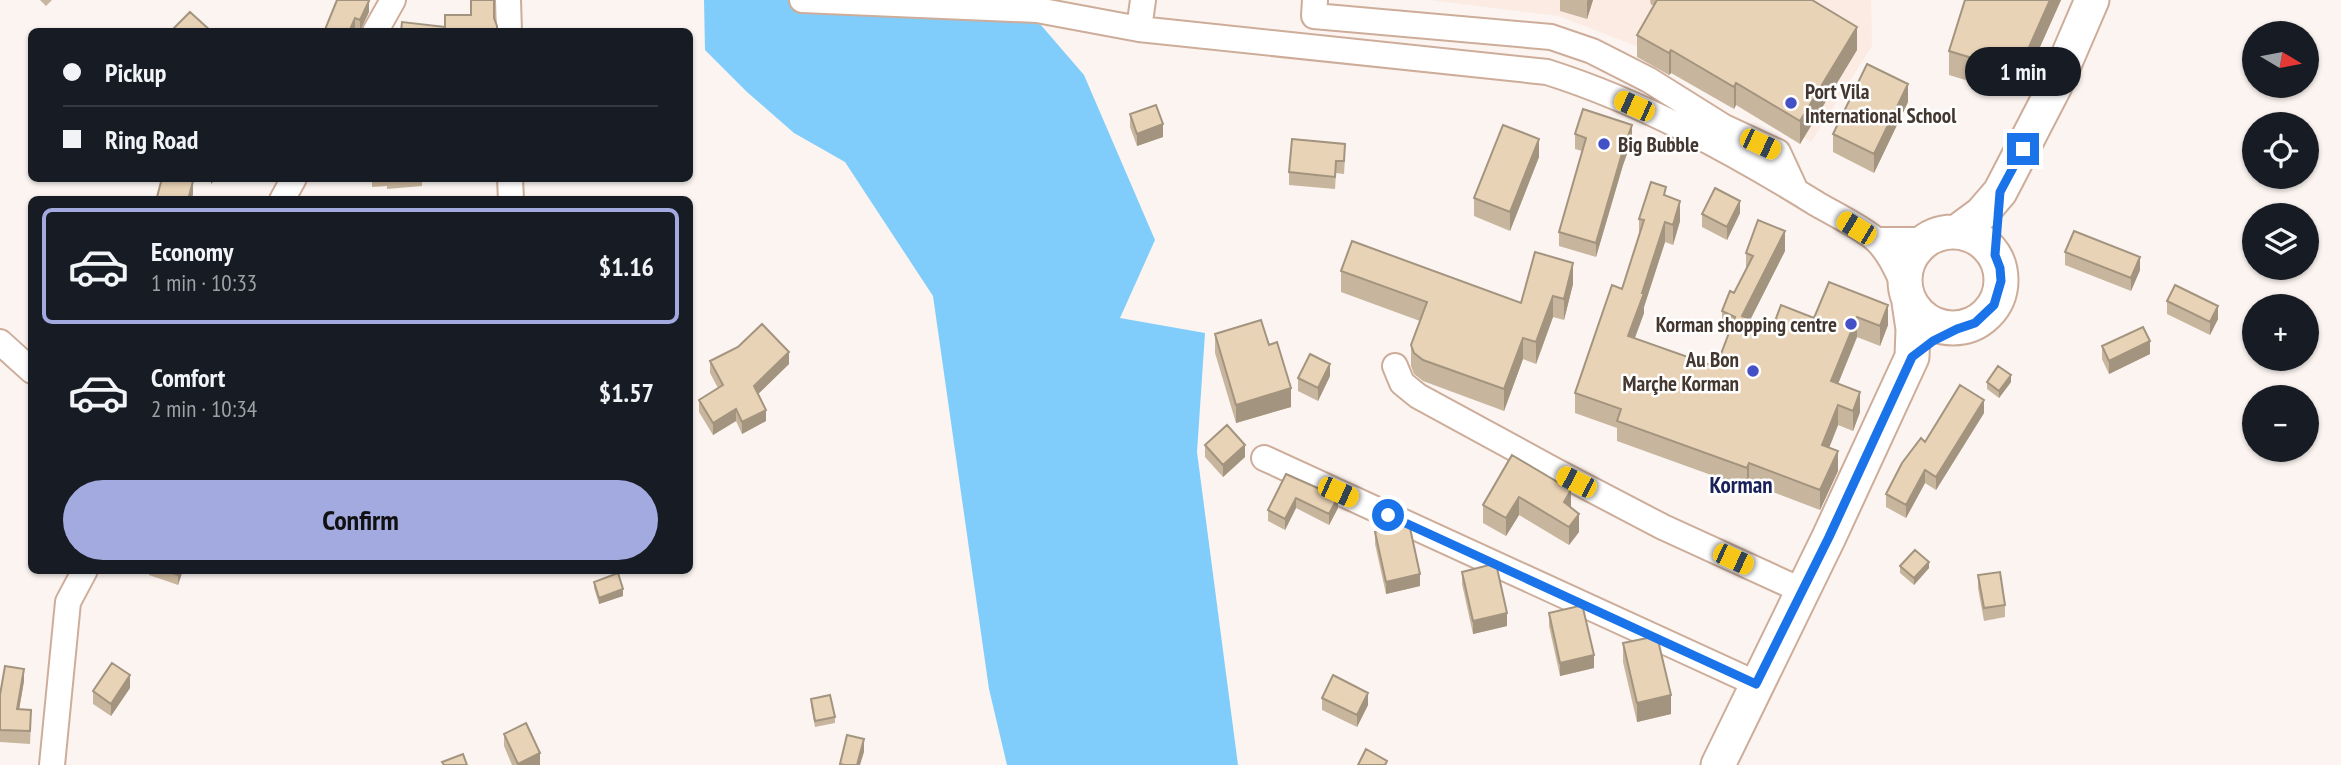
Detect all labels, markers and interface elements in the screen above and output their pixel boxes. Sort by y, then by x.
north arrow [2242,21,2319,98]
map controls [2242,21,2319,462]
callout: 1 min [1965,47,2081,96]
text: Pickup [105,56,166,89]
text: 1 min [2000,57,2046,86]
place label: Port Vila International School [1805,78,1957,129]
car [1611,88,1658,124]
marker: Port Vila International School [1783,95,1799,111]
button: locate [2242,112,2319,189]
text: Ring Road [105,123,198,156]
car [1737,126,1784,162]
place label: Big Bubble [1618,131,1699,158]
route end [2007,133,2039,165]
marker: Big Bubble [1596,136,1612,152]
button: layers [2242,203,2319,280]
car [1833,208,1880,248]
icon: car [67,235,130,298]
text: Economy [151,235,233,268]
text: $1.16 [599,250,654,283]
text: 1 min · 10:33 [151,268,257,297]
button: + [2242,294,2319,371]
place label: Korman shopping centre [1656,311,1837,338]
marker: Korman shopping centre [1843,316,1859,332]
place label: Au Bon Marçhe Korman [1623,346,1739,397]
icon: car [67,361,130,424]
text: Comfort [151,361,225,394]
marker: Au Bon Marçhe Korman [1745,363,1761,379]
text: $1.57 [599,376,654,409]
button: − [2242,385,2319,462]
text: 2 min · 10:34 [151,394,257,423]
car [1553,463,1600,501]
district label: Korman [1709,470,1773,499]
car [1315,474,1362,510]
button: Confirm [63,480,658,560]
route start [1372,499,1404,531]
car [1710,541,1757,577]

